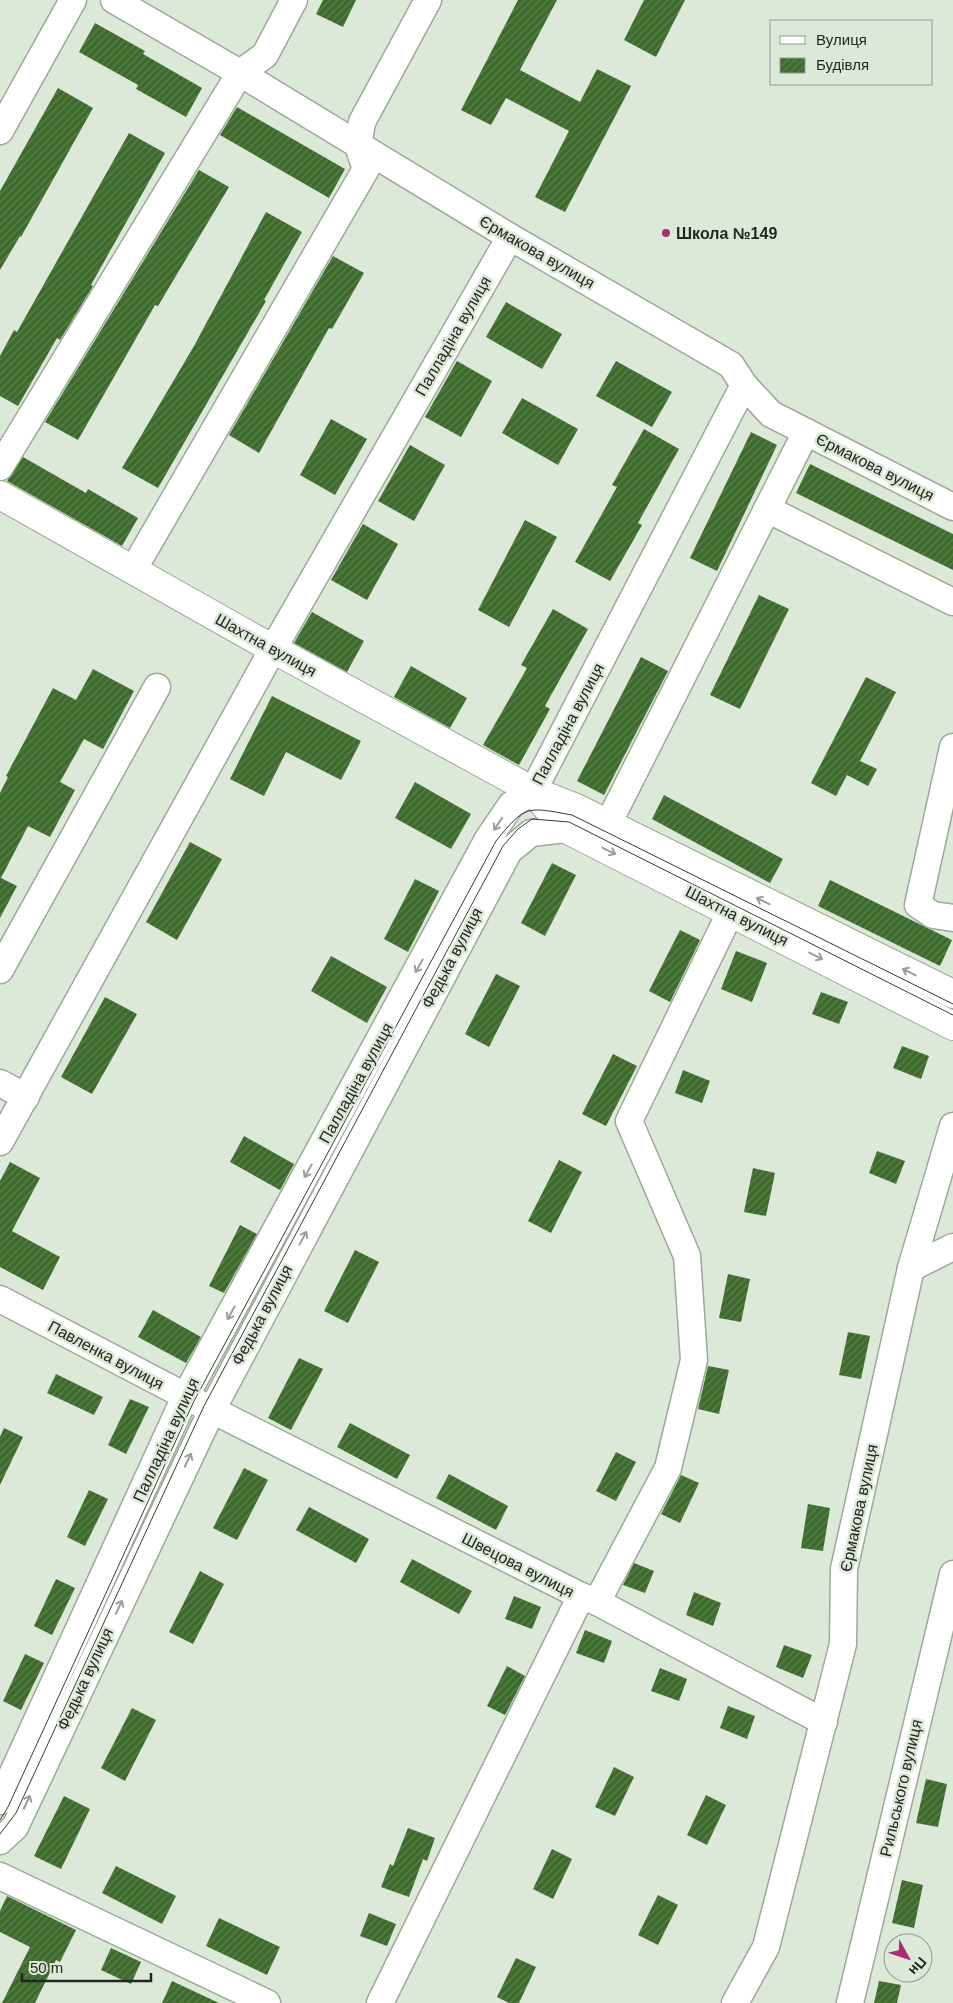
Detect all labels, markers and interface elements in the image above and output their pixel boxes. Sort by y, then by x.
legend [770,20,933,85]
text: Вулиця [816,31,867,48]
text: Будівля [816,56,869,73]
street label: Єрмакова вулиця [476,212,598,292]
place label: Школа №149 [676,225,777,242]
marker: Школа №149 [660,227,672,239]
street label: Палладіна вулиця [412,273,494,399]
street label: Єрмакова вулиця [813,430,937,504]
street label: Шахтна вулиця [213,610,319,680]
street label: Палладіна вулиця [529,660,607,788]
one-way arrow [493,817,503,831]
one-way arrow [601,847,616,856]
street label: Шахтна вулиця [683,883,791,949]
one-way arrow [756,896,771,906]
street label: Федька вулиця [418,905,486,1011]
one-way arrow [808,952,823,961]
one-way arrow [414,959,424,974]
one-way arrow [902,967,917,977]
street label: Палладіна вулиця [316,1020,396,1146]
one-way arrow [303,1163,313,1178]
one-way arrow [298,1231,308,1246]
street label: Федька вулиця [228,1262,296,1368]
one-way arrow [225,1306,235,1320]
street label: Павленка вулиця [45,1317,167,1393]
street label: Палладіна вулиця [130,1375,202,1505]
street label: Єрмакова вулиця [837,1443,881,1573]
one-way arrow [184,1453,193,1468]
street label: Швецова вулиця [459,1529,577,1601]
one-way arrow [114,1600,124,1615]
street label: Федька вулиця [54,1625,116,1733]
street label: Рильського вулиця [877,1718,925,1858]
one-way arrow [23,1795,32,1810]
north arrow [883,1933,933,1983]
scale bar [22,1950,151,1982]
text: Пн [906,1954,930,1979]
text: 50 m [30,1959,63,1976]

